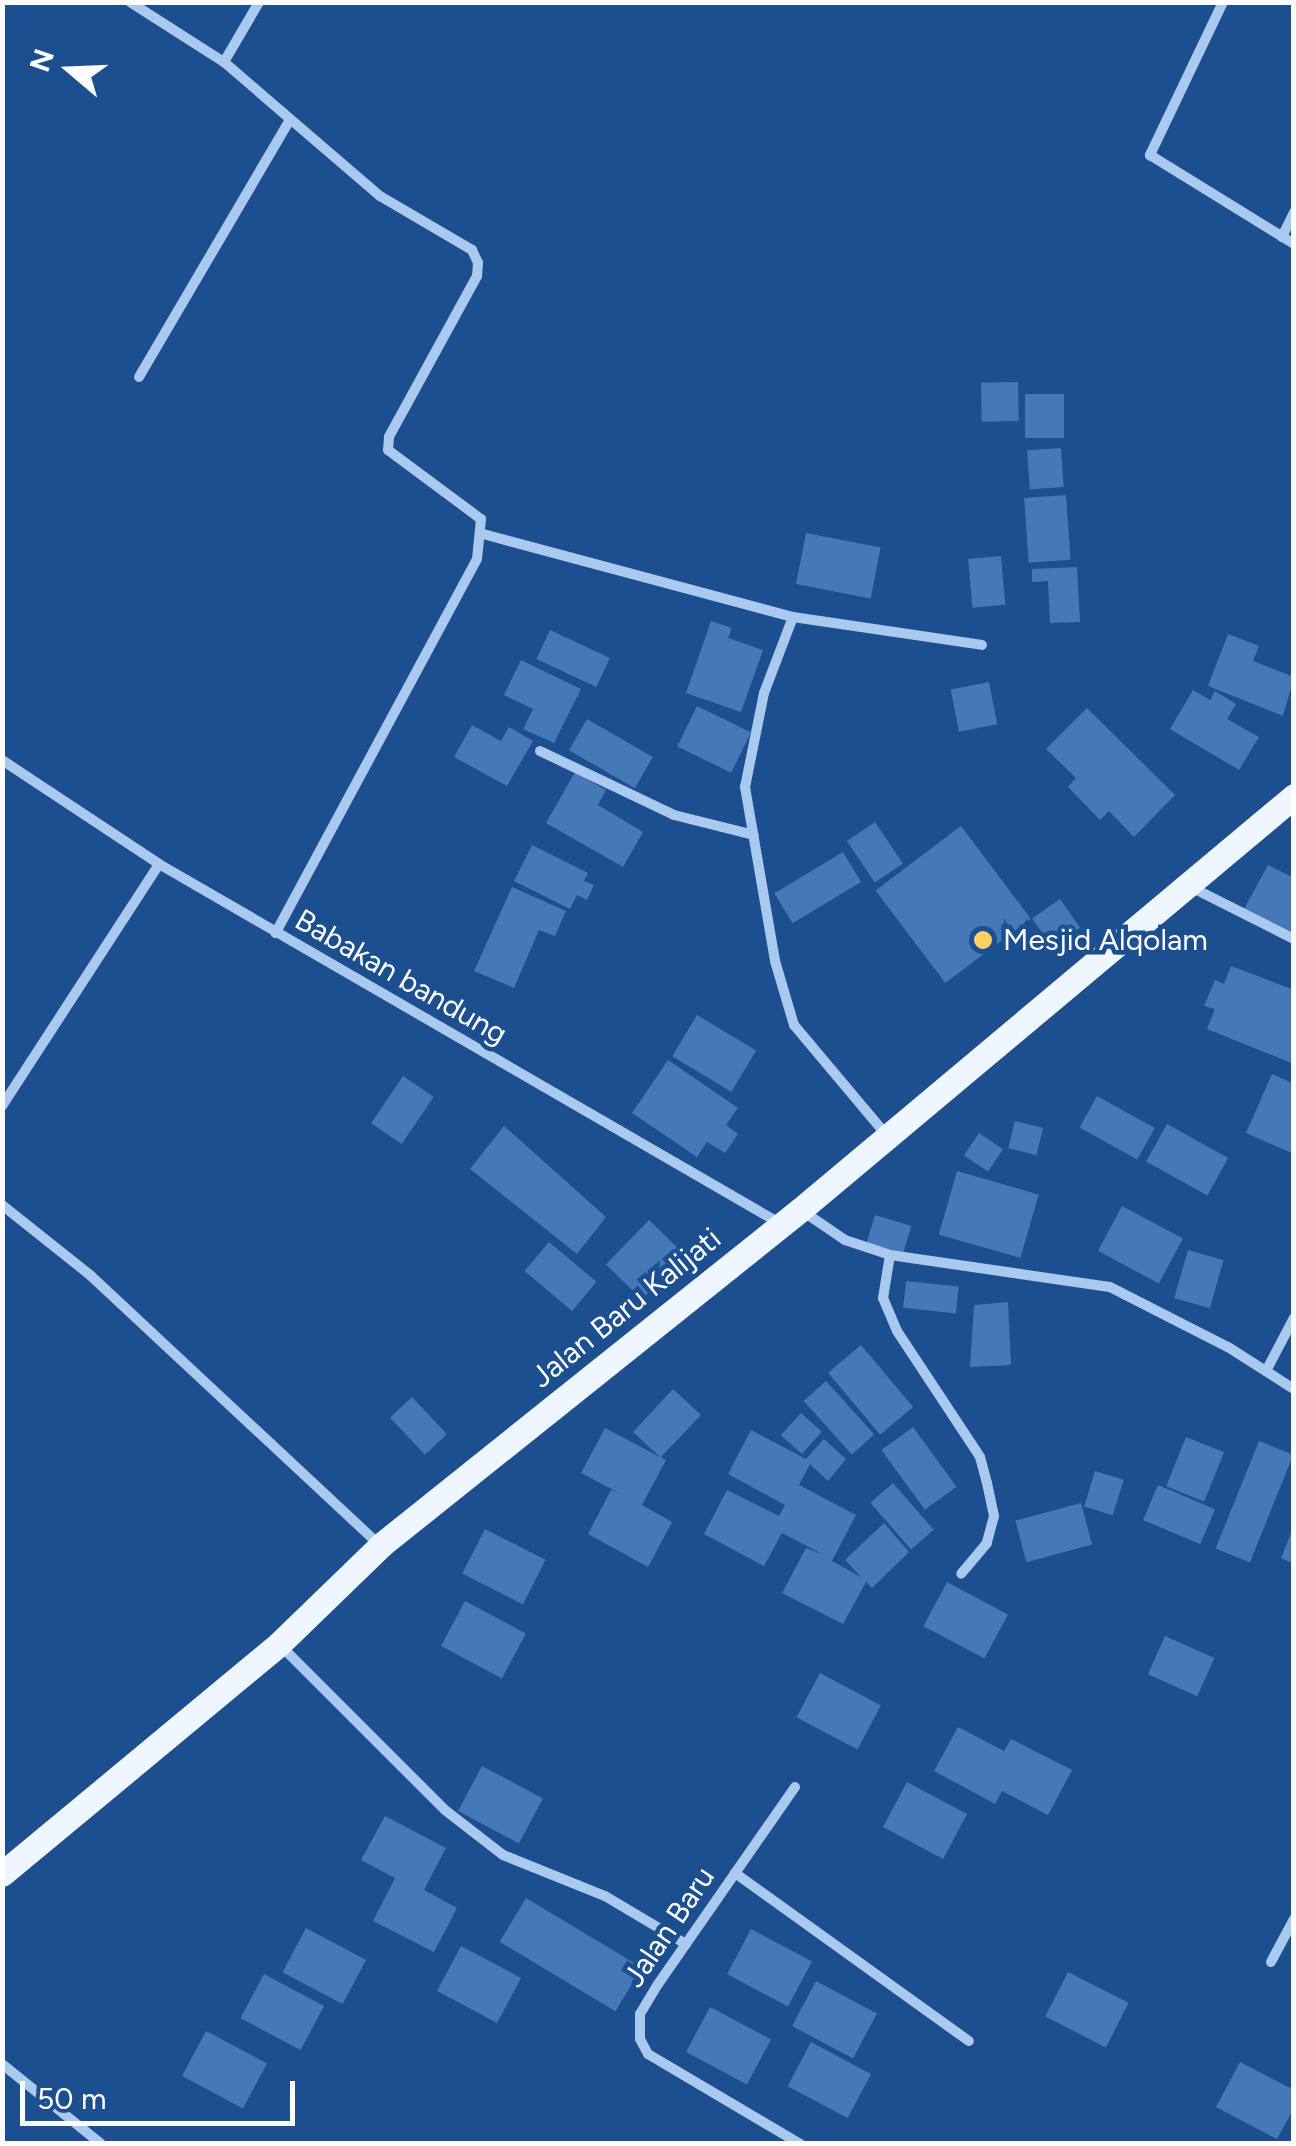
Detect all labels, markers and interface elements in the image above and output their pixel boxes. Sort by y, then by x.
north arrow [20,20,120,120]
text: N [22,44,61,76]
street label: Babakan bandung [289,902,513,1052]
place label: Mesjid Alqolam [1003,922,1208,958]
marker: Mesjid Alqolam [972,929,994,951]
street label: Jalan Baru Kalijati [524,1221,728,1395]
street label: Jalan Baru [616,1860,722,1994]
scale bar [25,2061,300,2123]
text: 50 m [37,2080,106,2117]

